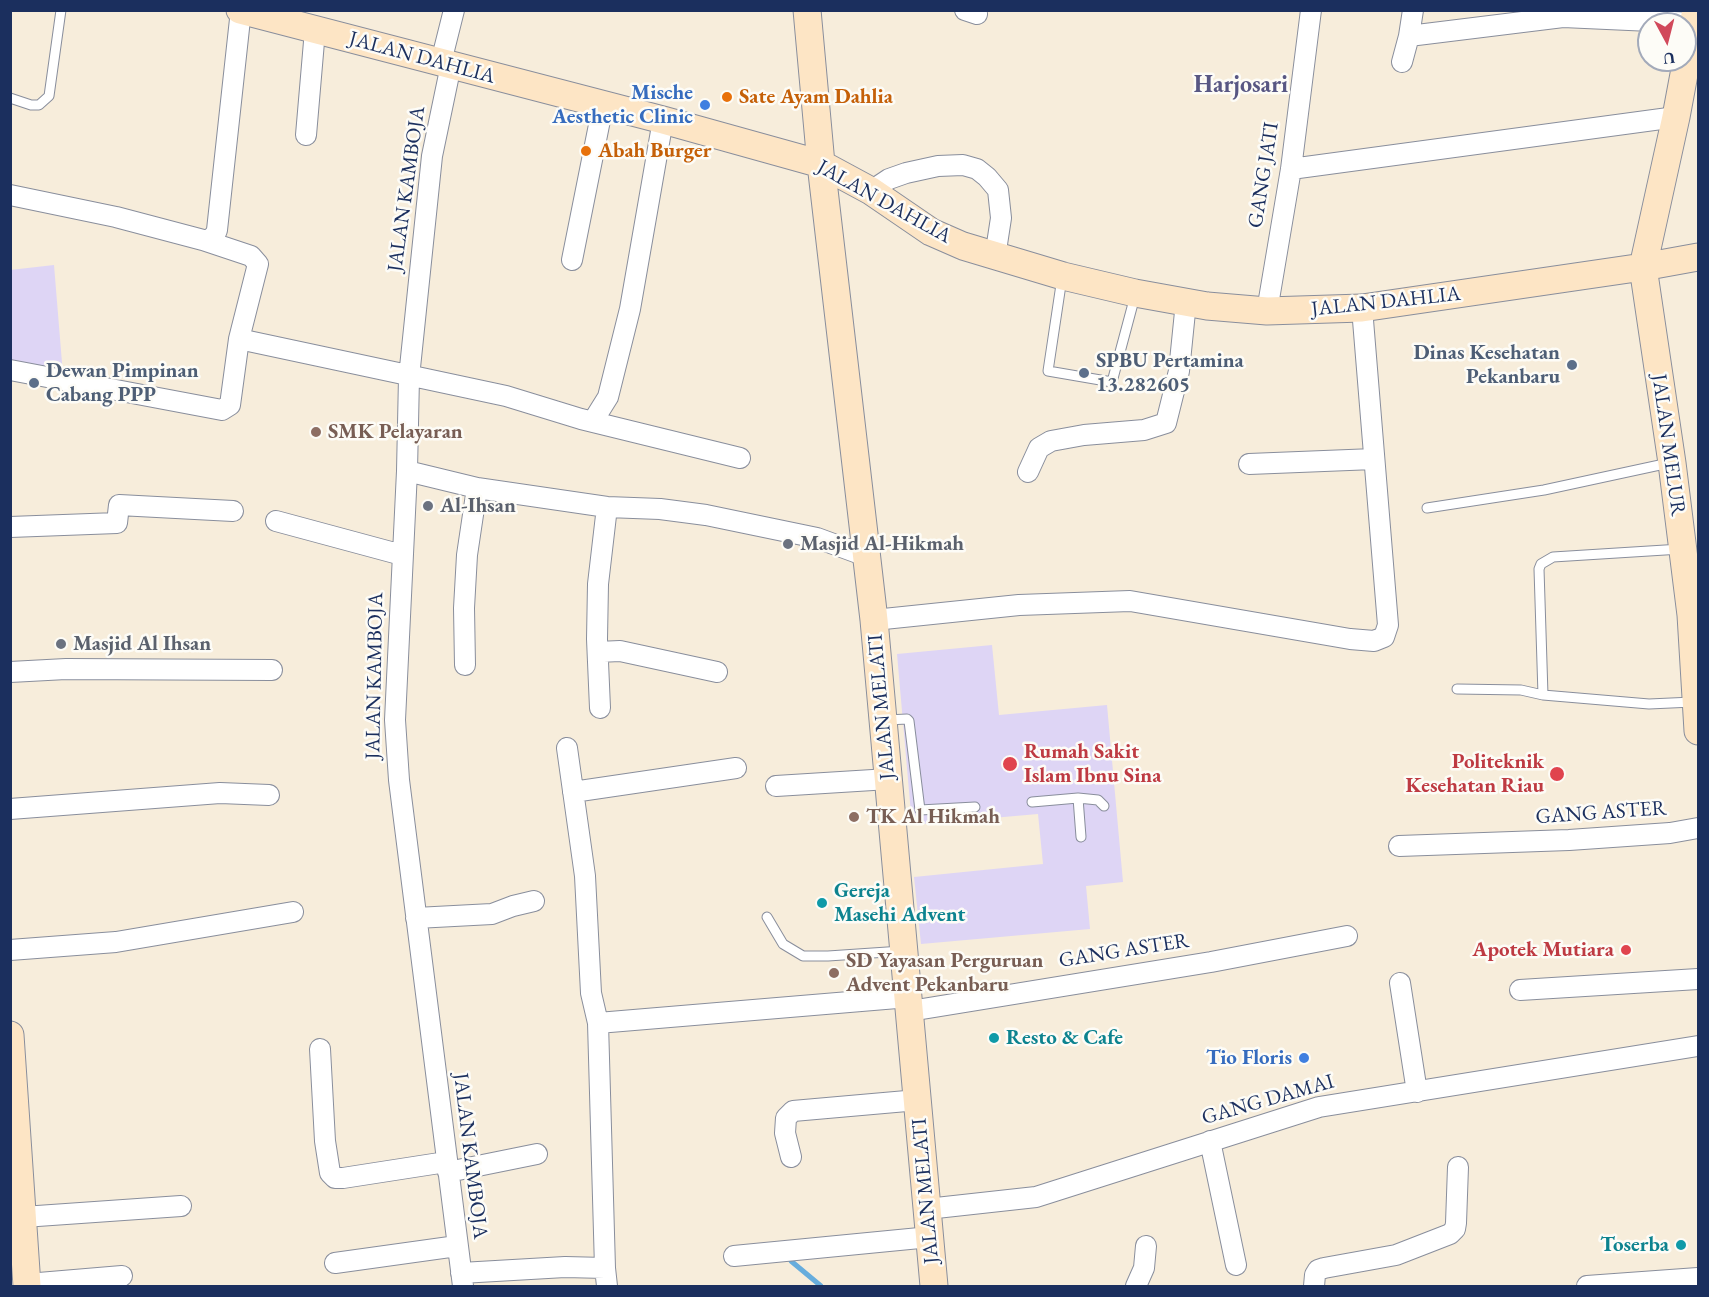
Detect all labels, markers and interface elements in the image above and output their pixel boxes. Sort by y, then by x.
north arrow [1637,12,1697,72]
street label: JALAN DAHLIA [346,26,498,90]
text: U [1662,47,1676,70]
district label: Harjosari [1194,71,1288,99]
place label: Mische Aesthetic Clinic [552,80,693,130]
place label: Sate Ayam Dahlia [739,84,893,110]
marker: Sate Ayam Dahlia [720,90,734,104]
marker: Mische Aesthetic Clinic [698,98,712,112]
street label: JALAN KAMBOJA [383,105,431,273]
street label: GANG JATI [1243,120,1285,230]
place label: Abah Burger [598,138,712,164]
marker: Abah Burger [579,144,593,158]
street label: JALAN DAHLIA [812,155,956,249]
street label: JALAN DAHLIA [1310,282,1462,322]
place label: Dinas Kesehatan Pekanbaru [1414,340,1560,390]
place label: SPBU Pertamina 13.282605 [1096,348,1244,398]
place label: Dewan Pimpinan Cabang PPP [46,358,199,408]
marker: Dinas Kesehatan Pekanbaru [1565,358,1579,372]
marker: SPBU Pertamina 13.282605 [1077,366,1091,380]
street label: JALAN MELUR [1646,373,1690,517]
marker: Dewan Pimpinan Cabang PPP [27,376,41,390]
place label: SMK Pelayaran [328,419,463,445]
marker: SMK Pelayaran [309,425,323,439]
place label: Al-Ihsan [440,493,516,519]
marker: Al-Ihsan [421,499,435,513]
place label: Masjid Al-Hikmah [800,531,964,557]
marker: Masjid Al-Hikmah [781,537,795,551]
street label: JALAN KAMBOJA [361,592,389,760]
place label: Masjid Al Ihsan [73,631,211,657]
street label: JALAN MELATI [863,633,901,781]
marker: Masjid Al Ihsan [54,637,68,651]
place label: Rumah Sakit Islam Ibnu Sina [1024,739,1161,789]
place label: Politeknik Kesehatan Riau [1406,749,1544,799]
marker: Rumah Sakit Islam Ibnu Sina [1001,755,1019,773]
marker: Politeknik Kesehatan Riau [1548,765,1566,783]
street label: GANG ASTER [1535,796,1667,830]
place label: TK Al Hikmah [866,804,1000,830]
marker: TK Al Hikmah [847,810,861,824]
place label: Gereja Masehi Advent [834,878,965,928]
marker: Gereja Masehi Advent [815,896,829,910]
street label: GANG ASTER [1057,928,1191,974]
place label: Apotek Mutiara [1472,937,1614,963]
marker: Apotek Mutiara [1619,943,1633,957]
place label: SD Yayasan Perguruan Advent Pekanbaru [846,948,1043,998]
marker: SD Yayasan Perguruan Advent Pekanbaru [827,966,841,980]
place label: Resto & Cafe [1006,1025,1123,1051]
marker: Resto & Cafe [987,1031,1001,1045]
place label: Tio Floris [1206,1045,1292,1071]
marker: Tio Floris [1297,1051,1311,1065]
street label: GANG DAMAI [1199,1069,1337,1131]
street label: JALAN KAMBOJA [447,1072,493,1240]
street label: JALAN MELATI [907,1117,945,1265]
place label: Toserba [1600,1232,1669,1258]
marker: Toserba [1674,1238,1688,1252]

